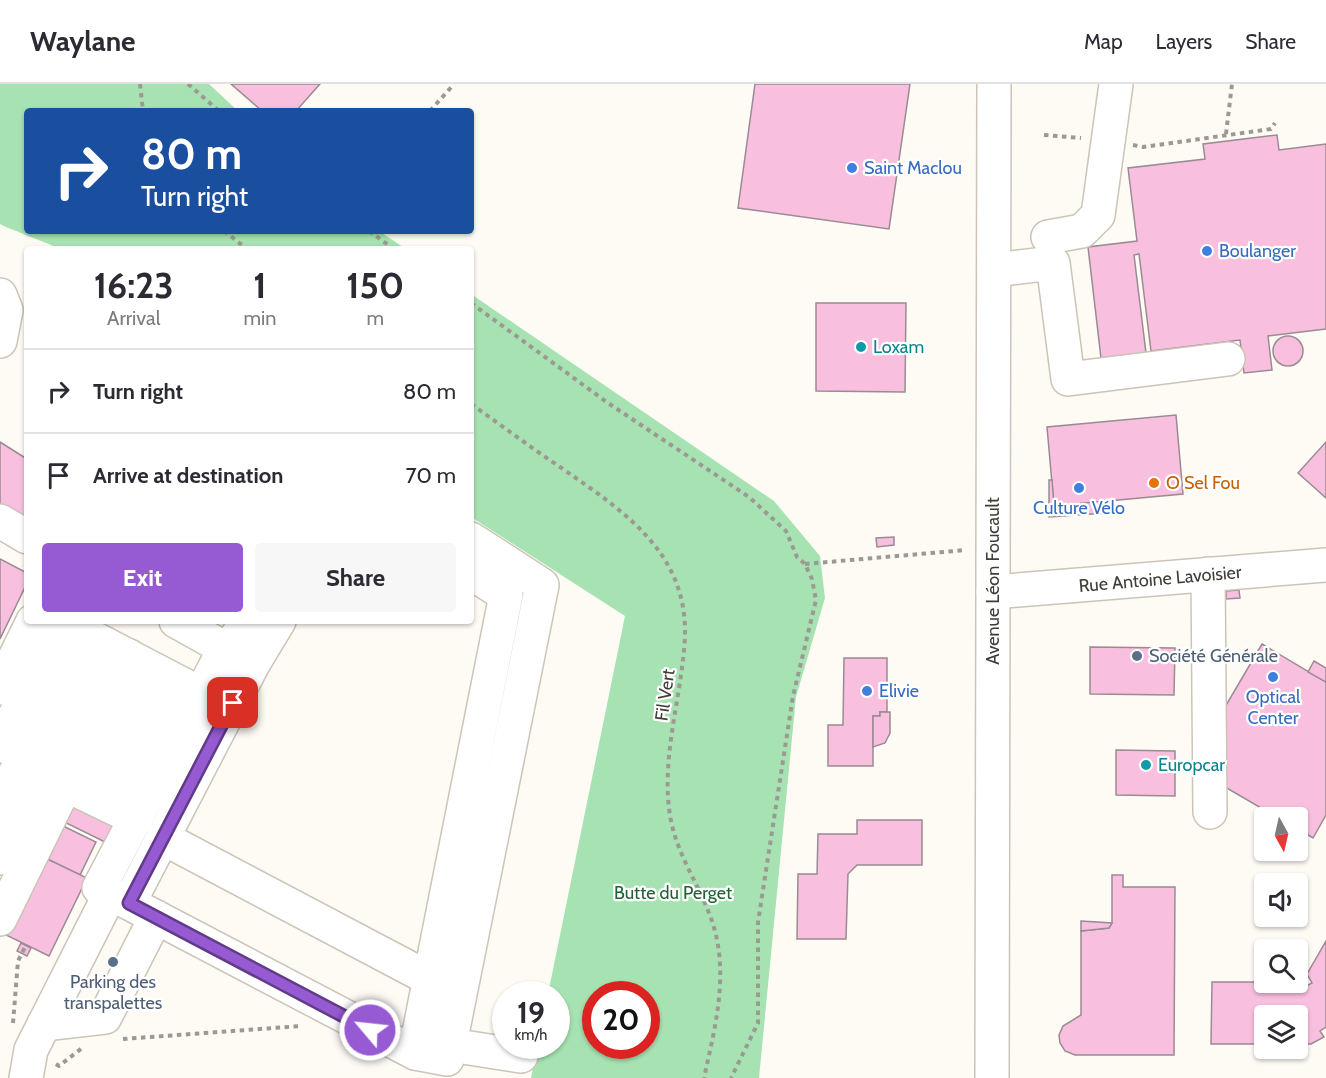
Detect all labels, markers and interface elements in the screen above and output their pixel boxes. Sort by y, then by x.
text: Waylane [30,24,136,58]
text: Map [1084,29,1123,54]
text: Layers [1156,29,1212,54]
text: Share [1245,29,1296,54]
text: 80 m [141,128,242,180]
icon: right [42,132,120,210]
place label: Saint Maclou [864,157,962,179]
marker: Saint Maclou [845,161,859,175]
text: Turn right [141,180,248,213]
place label: Boulanger [1219,240,1296,262]
marker: Boulanger [1200,244,1214,258]
text: 16:23 [94,263,174,307]
text: 1 [253,263,267,307]
text: 150 [346,263,404,307]
text: Arrival [107,306,160,330]
text: min [243,306,276,330]
text: m [366,306,384,330]
place label: Loxam [873,336,924,358]
marker: Loxam [854,340,868,354]
icon: right [42,375,75,408]
text: Turn right [93,378,183,405]
text: 80 m [403,378,456,405]
icon: arrive [42,459,75,492]
text: Arrive at destination [93,462,283,489]
text: 70 m [406,462,456,489]
place label: O Sel Fou [1166,472,1240,494]
marker: O Sel Fou [1147,476,1161,490]
marker: Culture Vélo [1072,481,1086,495]
street label: Avenue Léon Foucault [982,497,1004,665]
place label: Culture Vélo [1033,497,1125,519]
button: Exit [42,543,243,612]
button: Share [255,543,456,612]
street label: Rue Antoine Lavoisier [1078,561,1243,597]
place label: Société Générale [1149,645,1278,667]
marker: Société Générale [1130,649,1144,663]
street label: Fil Vert [650,668,680,722]
marker: Optical Center [1266,670,1280,684]
pin [207,677,258,728]
place label: Elivie [879,680,919,702]
marker: Elivie [860,684,874,698]
icon: arrive [216,686,249,719]
place label: Optical Center [1246,686,1301,729]
place label: Europcar [1158,754,1225,776]
marker: Europcar [1139,758,1153,772]
north arrow [1254,807,1308,861]
map controls [1254,807,1308,1059]
button: sound [1254,873,1308,927]
park label: Butte du Perget [614,882,732,904]
button: search [1254,939,1308,993]
marker: Parking des transpalettes [106,955,120,969]
place label: Parking des transpalettes [64,971,162,1014]
speed limit sign: 20 [582,981,660,1059]
text: 19 [517,994,545,1031]
position arrow [338,998,402,1062]
button: layers [1254,1005,1308,1059]
text: km/h [515,1026,547,1044]

